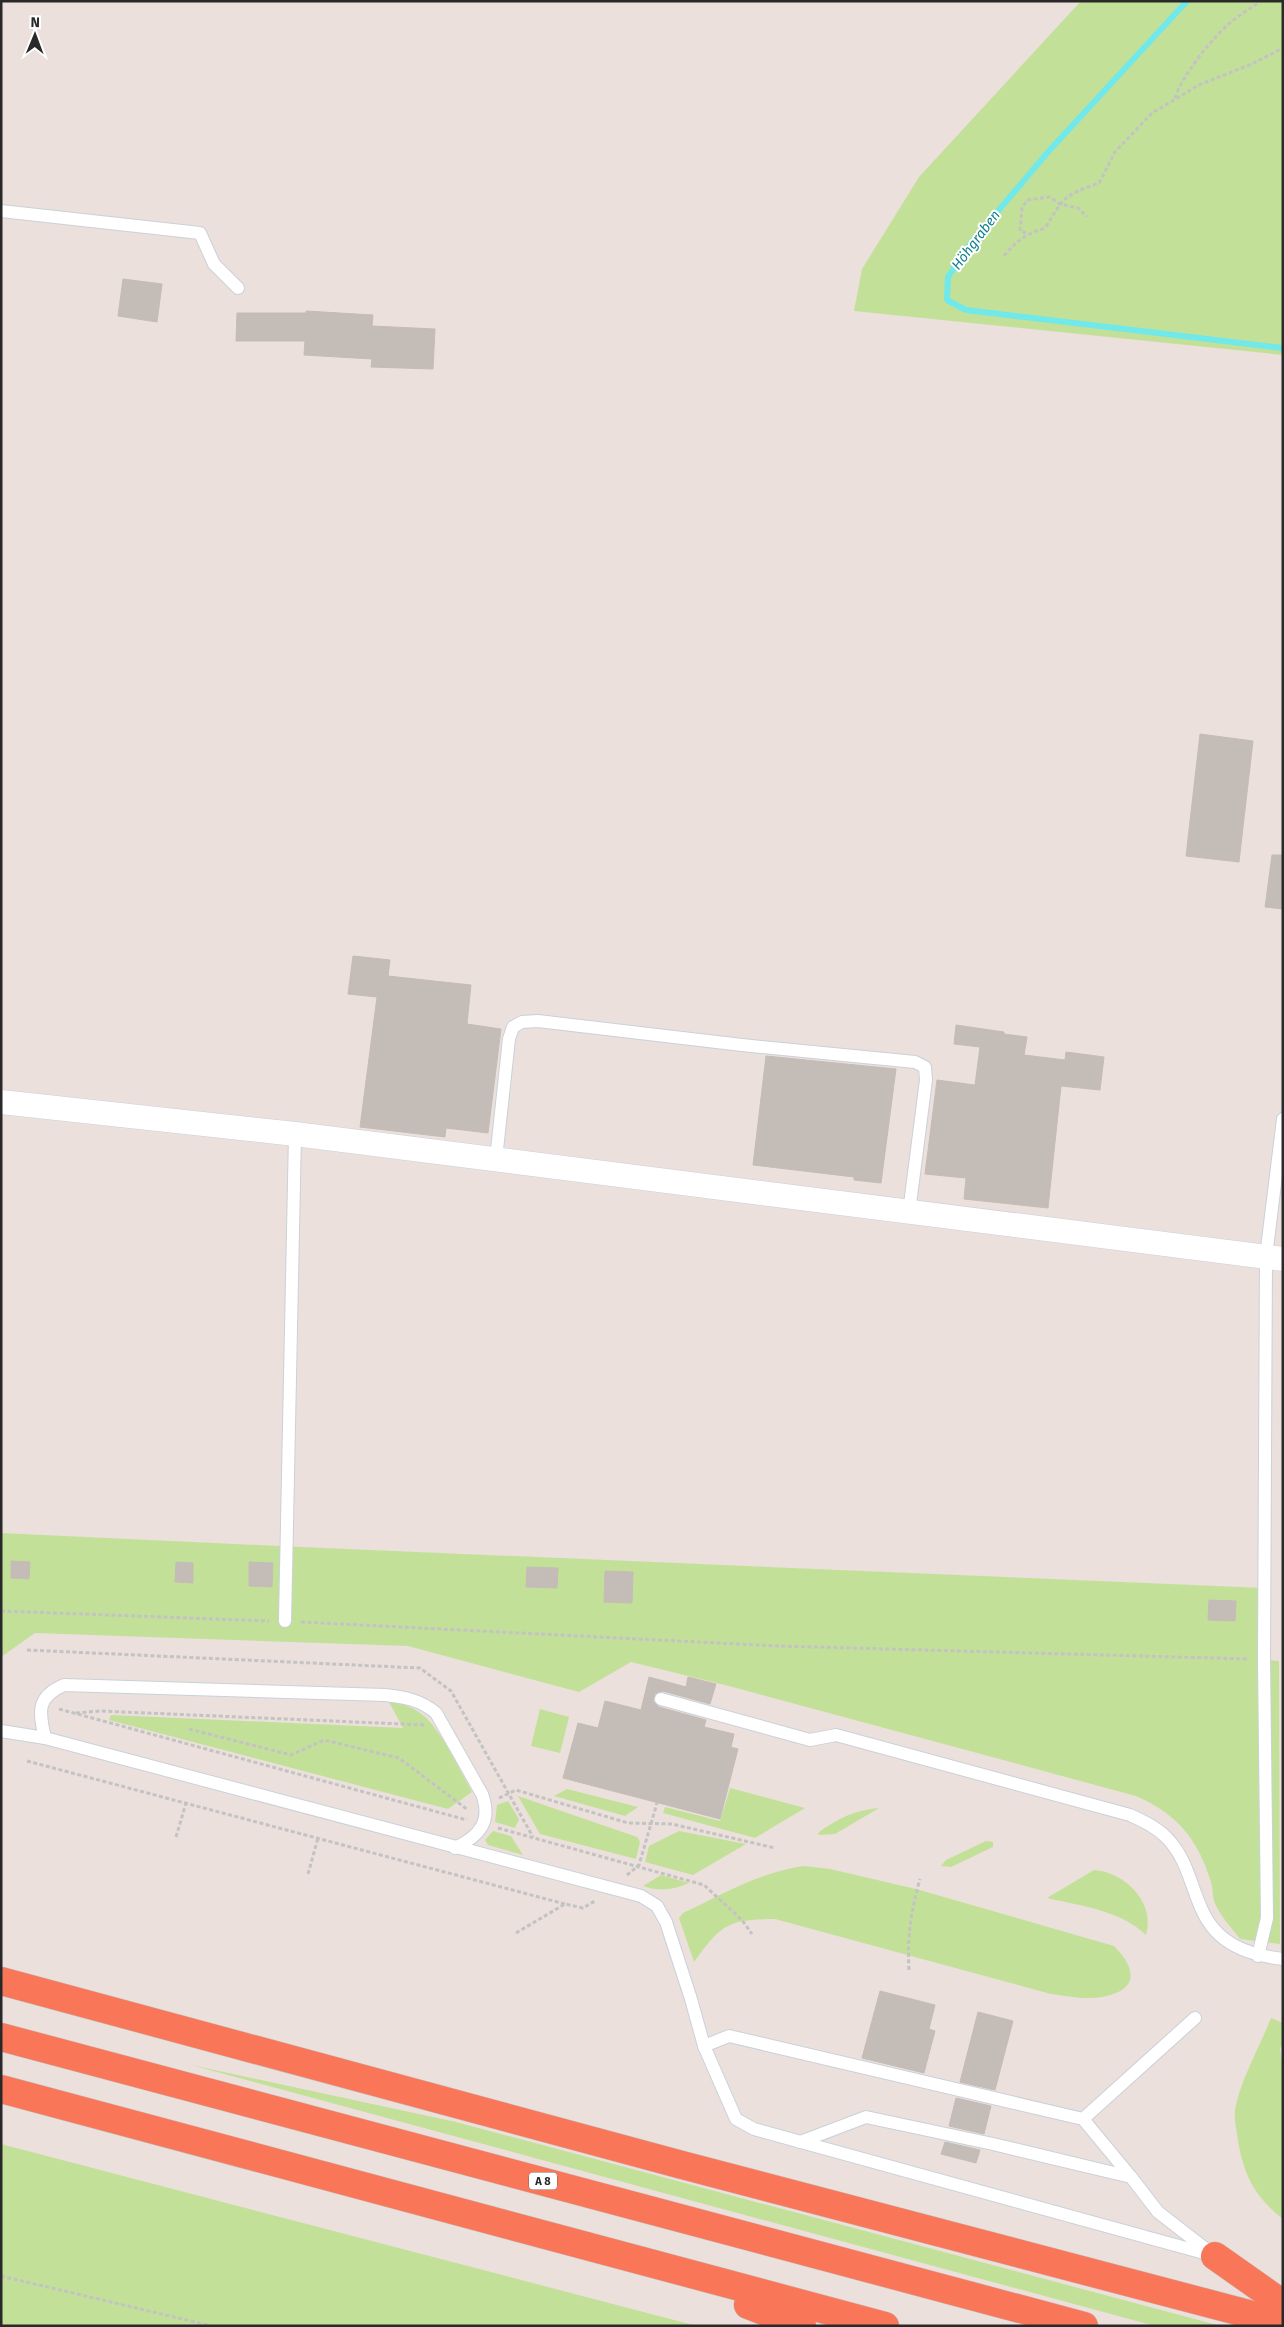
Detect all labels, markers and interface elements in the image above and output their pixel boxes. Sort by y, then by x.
north arrow [10,10,60,60]
text: N [30,14,40,31]
water label: Höhgraben [948,207,1004,273]
road number: A 8 [529,2172,557,2190]

